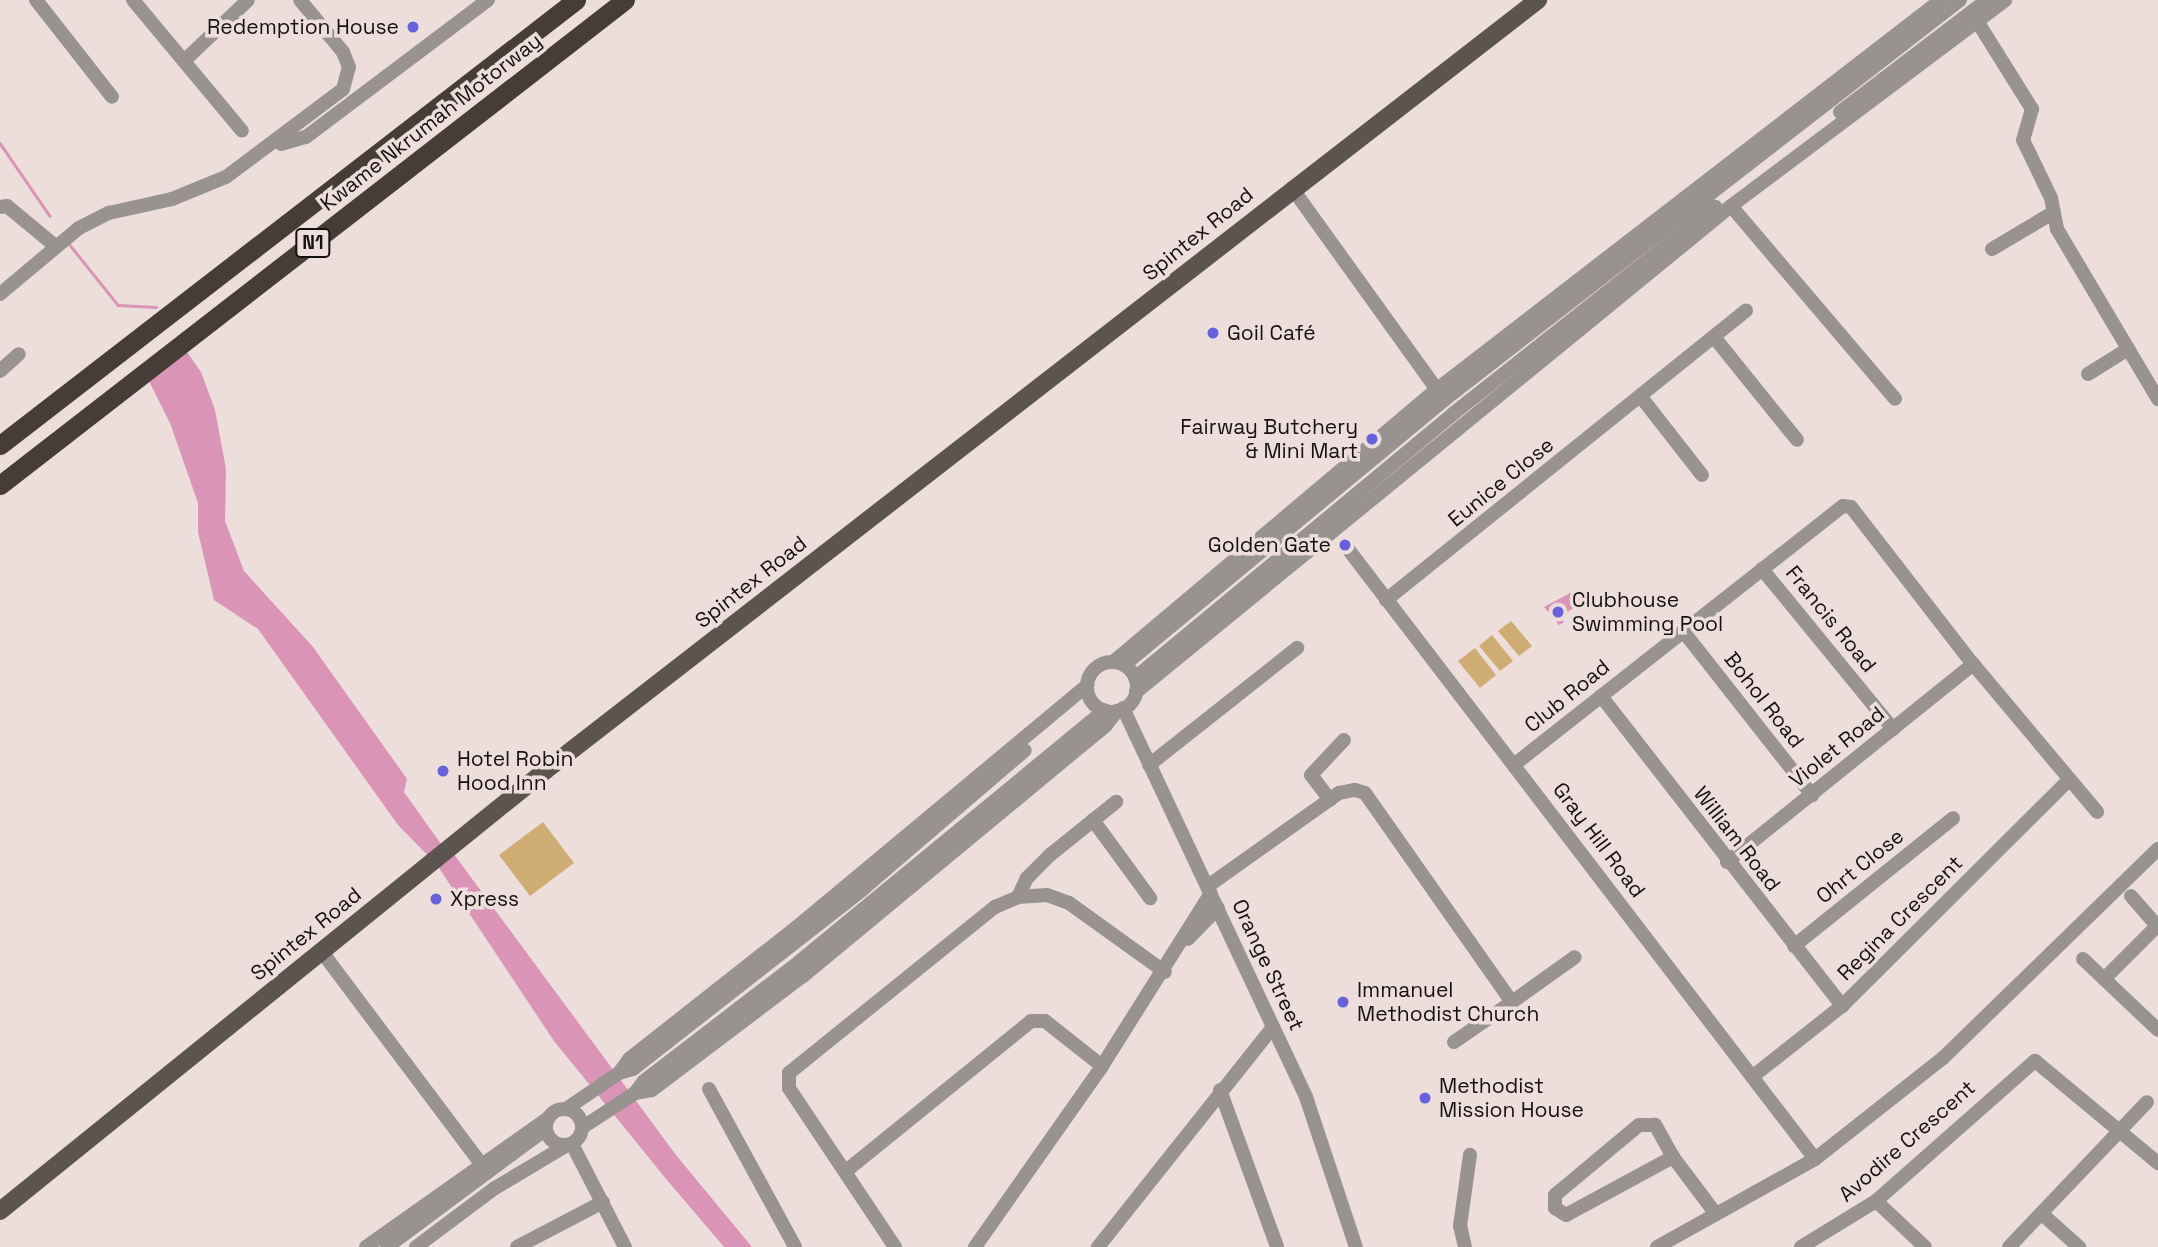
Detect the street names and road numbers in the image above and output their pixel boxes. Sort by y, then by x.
street label: Kwame Nkrumah Motorway [315,28,547,216]
street label: Spintex Road [1138,182,1258,286]
road number: N1 [294,228,332,258]
street label: Eunice Close [1443,432,1559,532]
street label: Spintex Road [690,531,812,633]
street label: Francis Road [1780,561,1882,677]
street label: Bohol Road [1719,647,1809,753]
street label: Club Road [1519,654,1615,738]
street label: Violet Road [1784,701,1890,793]
street label: Gray Hill Road [1548,777,1650,903]
street label: William Road [1688,782,1786,896]
street label: Ohrt Close [1811,823,1909,909]
street label: Regina Crescent [1832,850,1968,986]
street label: Spintex Road [246,882,366,986]
street label: Orange Street [1227,895,1309,1035]
street label: Avodire Crescent [1834,1075,1980,1207]

